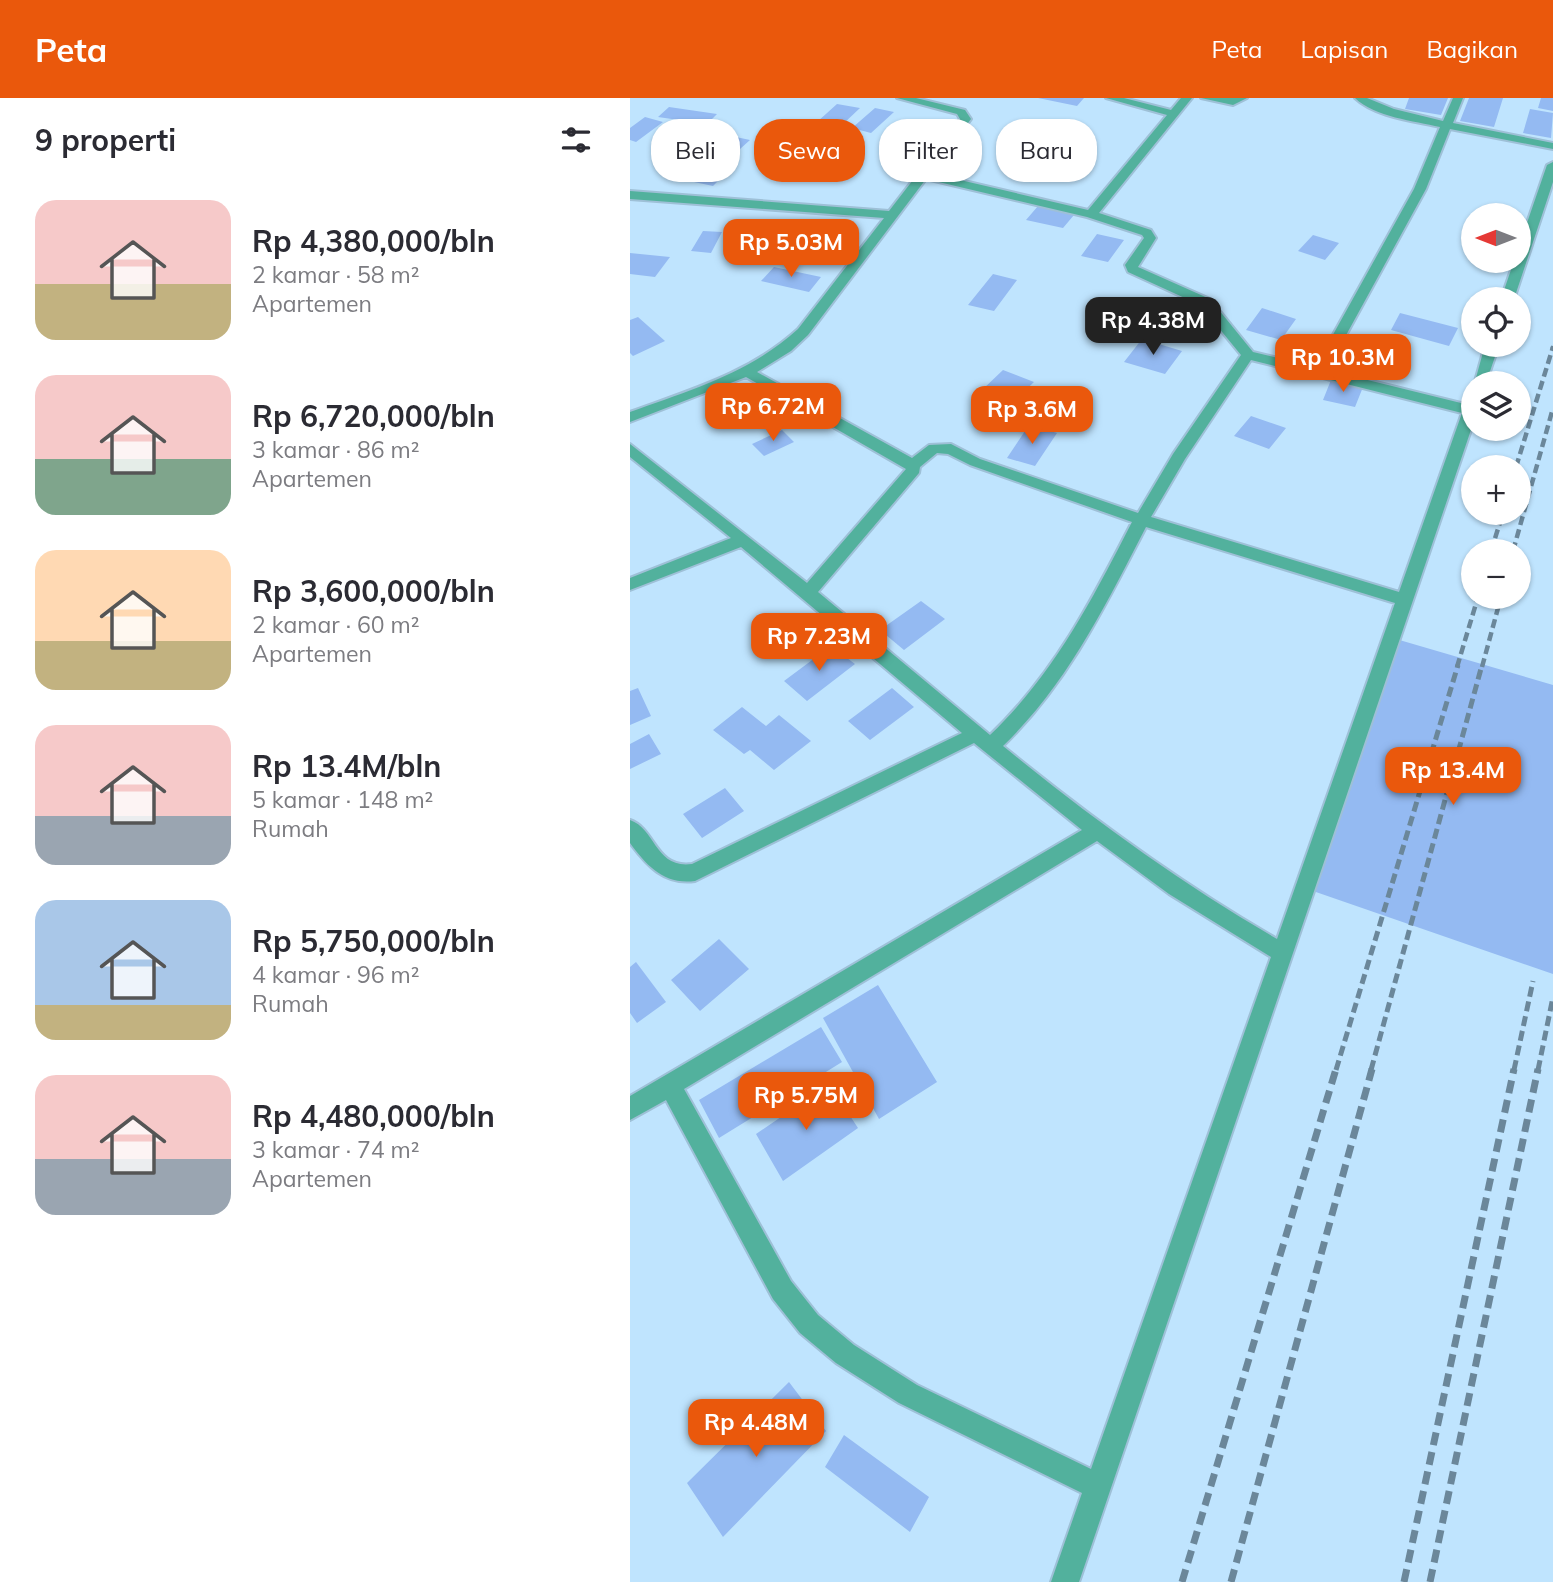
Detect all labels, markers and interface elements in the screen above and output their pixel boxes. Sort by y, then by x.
text: Peta [35,29,107,70]
text: Peta [1211,34,1262,64]
text: Lapisan [1300,34,1388,64]
text: Bagikan [1426,34,1518,64]
chip: Beli [651,119,740,182]
chip: Sewa [754,119,865,182]
chip: Filter [879,119,982,182]
chip: Baru [996,119,1097,182]
text: 9 properti [35,121,176,159]
icon: filters [557,121,595,159]
north arrow [1461,203,1531,273]
map controls [1461,203,1531,609]
pin: Rp 5.03M [719,220,863,279]
text: Rp 4,380,000/bln [252,222,495,260]
text: Rp 5.03M [739,227,843,256]
icon: home [91,228,175,312]
text: 2 kamar · 58 m² [252,260,420,289]
button: locate [1461,287,1531,357]
text: Apartemen [252,289,372,318]
pin: Rp 4.38M [1081,298,1225,357]
text: Rp 4.38M [1101,305,1205,334]
pin: Rp 10.3M [1271,334,1415,394]
text: Rp 10.3M [1291,342,1395,371]
button: layers [1461,371,1531,441]
pin: Rp 6.72M [701,384,845,443]
pin: Rp 3.6M [967,386,1097,446]
text: Rp 6.72M [721,391,825,420]
text: Rp 3.6M [987,394,1077,423]
text: Rp 6,720,000/bln [252,397,495,435]
icon: home [91,403,175,487]
text: 3 kamar · 86 m² [252,435,420,464]
button: + [1461,455,1531,525]
text: Apartemen [252,464,372,493]
button: − [1461,539,1531,609]
text: Rp 3,600,000/bln [252,572,495,610]
icon: home [91,578,175,662]
text: 2 kamar · 60 m² [252,610,420,639]
pin: Rp 7.23M [747,614,891,673]
text: Rp 7.23M [767,621,871,650]
text: Apartemen [252,639,372,668]
text: Rp 13.4M/bln [252,747,441,785]
pin: Rp 13.4M [1381,748,1525,807]
icon: home [91,753,175,837]
text: Rp 13.4M [1401,755,1505,784]
text: 5 kamar · 148 m² [252,785,433,814]
text: Rumah [252,814,329,843]
text: Rp 5,750,000/bln [252,922,495,960]
icon: home [91,928,175,1012]
text: 4 kamar · 96 m² [252,960,420,989]
text: Rumah [252,989,329,1018]
pin: Rp 5.75M [734,1072,878,1132]
text: Rp 5.75M [754,1080,858,1109]
text: Rp 4,480,000/bln [252,1097,495,1135]
icon: home [91,1103,175,1187]
text: 3 kamar · 74 m² [252,1135,420,1164]
text: Apartemen [252,1164,372,1193]
pin: Rp 4.48M [684,1400,828,1459]
text: Rp 4.48M [704,1407,808,1436]

